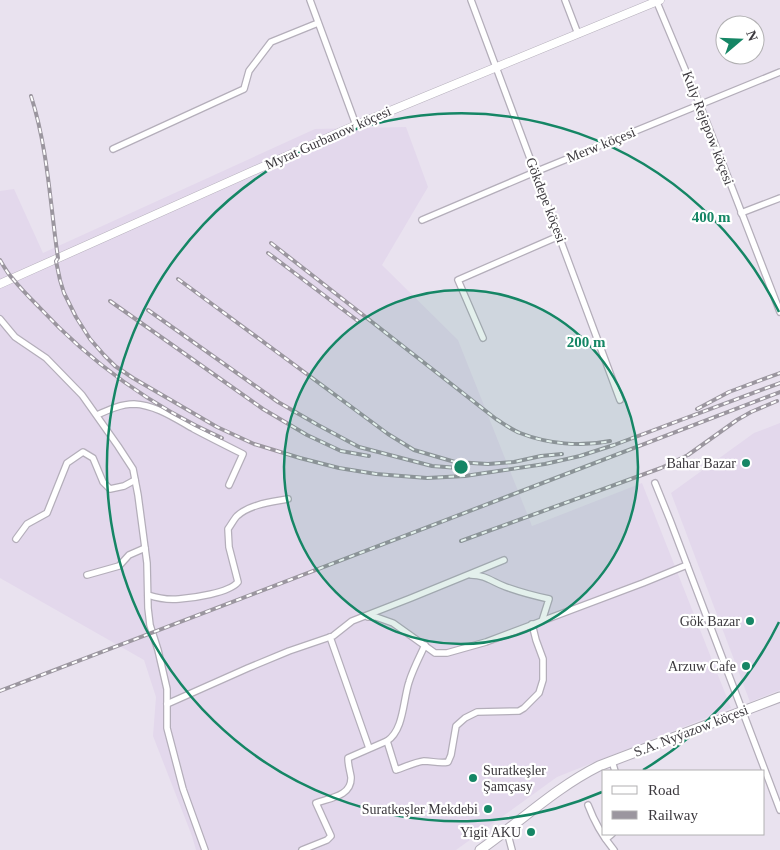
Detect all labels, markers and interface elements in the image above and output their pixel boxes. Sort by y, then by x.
north arrow [715,15,765,65]
text: N [743,29,761,43]
street label: Kuly Rejepow köçesi [679,69,737,187]
street label: Myrat Gurbanow köçesi [263,103,393,173]
street label: Merw köçesi [564,124,638,166]
street label: Gökdepe köçesi [523,155,569,245]
text: 400 m [692,209,731,225]
text: 200 m [567,334,606,350]
place label: Bahar Bazar [666,456,736,471]
marker: Bahar Bazar [740,457,752,469]
centre of rings [452,458,470,476]
place label: Gök Bazar [680,614,740,629]
marker: Gök Bazar [744,615,756,627]
place label: Arzuw Cafe [668,659,736,674]
marker: Arzuw Cafe [740,660,752,672]
street label: S.A. Nyýazow köçesi [632,702,750,760]
place label: Suratkeşler Şamçasy [483,763,546,794]
legend [602,770,765,835]
marker: Suratkeşler Şamçasy [467,772,479,784]
text: Road [648,782,680,798]
place label: Suratkeşler Mekdebi [362,802,478,817]
marker: Suratkeşler Mekdebi [482,803,494,815]
text: Railway [648,807,698,823]
place label: Yigit AKU [460,825,521,840]
marker: Yigit AKU [525,826,537,838]

